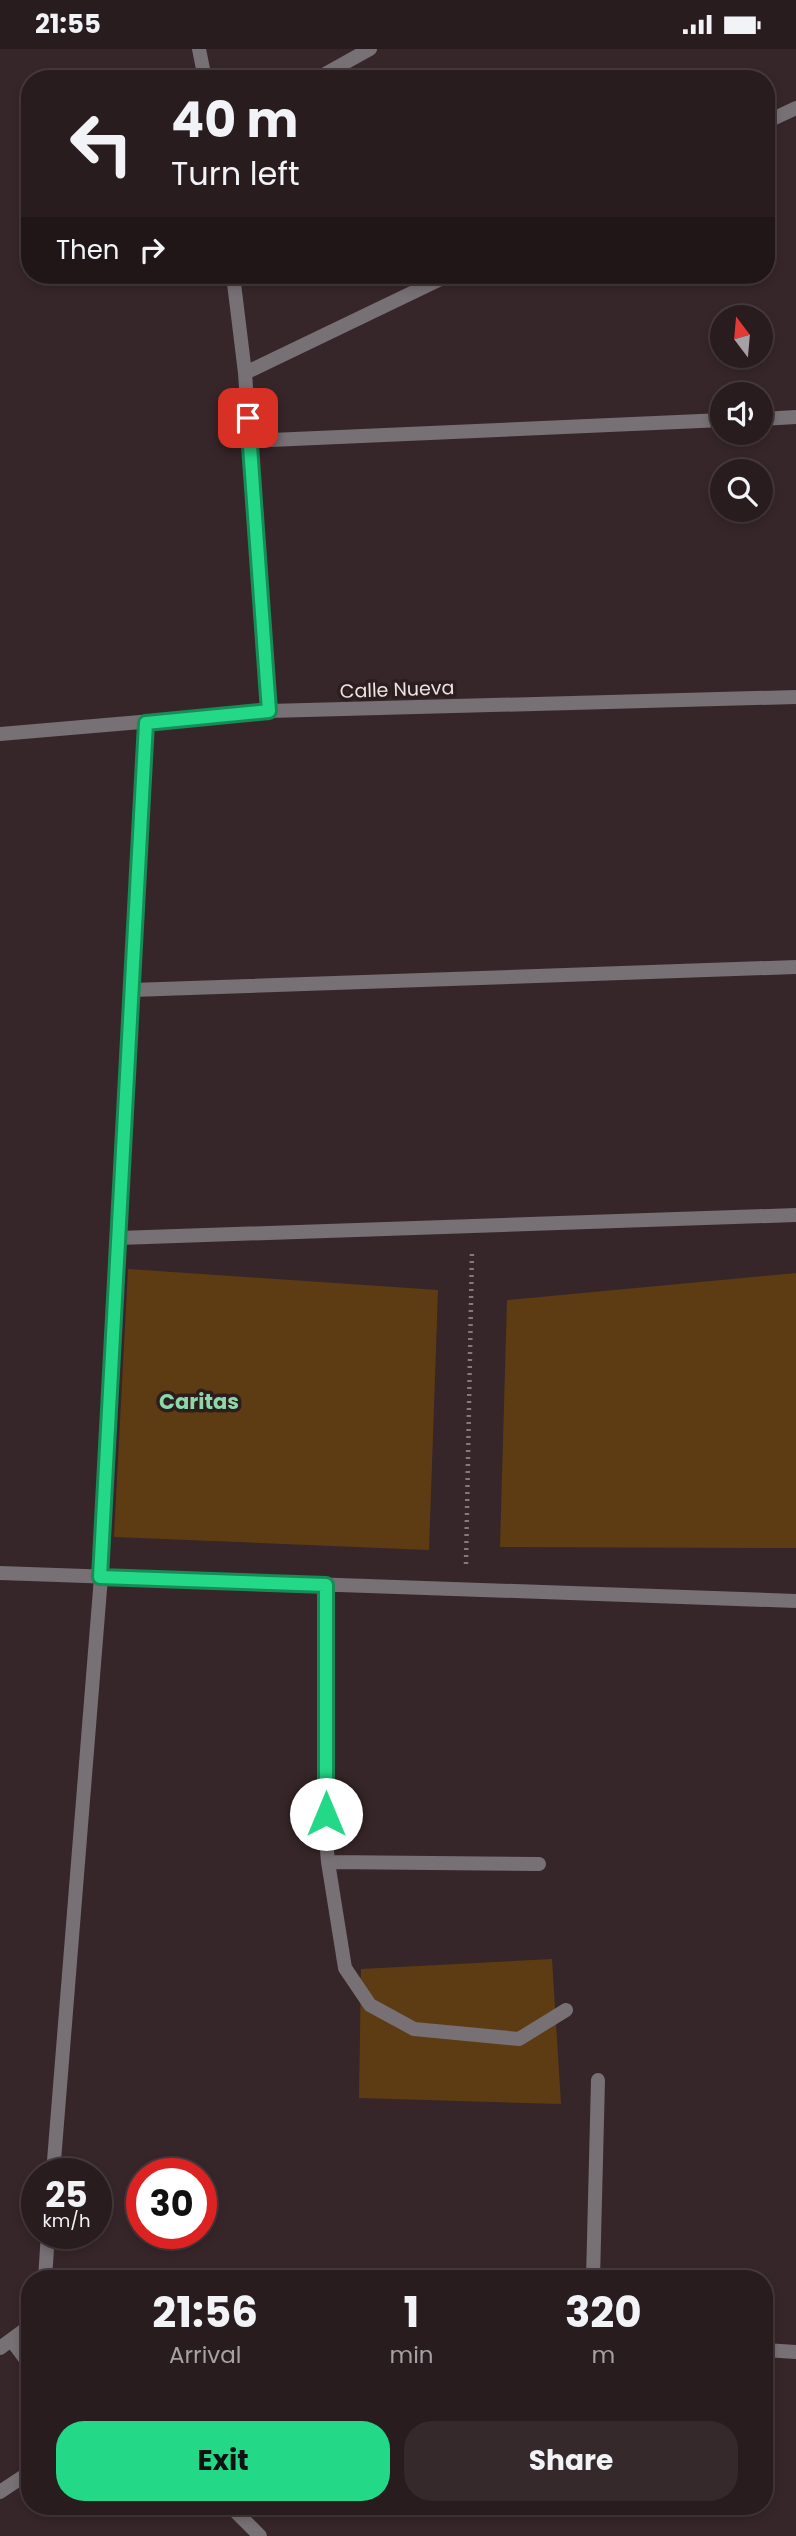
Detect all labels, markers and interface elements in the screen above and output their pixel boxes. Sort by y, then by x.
text: 21:55 [35,6,101,42]
text: 40 m [171,86,298,154]
icon: left [56,98,147,189]
text: Turn left [171,151,300,196]
icon: right [133,231,171,269]
text: Then [56,232,119,268]
north arrow [710,305,774,367]
map controls [710,305,773,522]
button: sound [710,382,773,445]
pin [218,388,278,448]
icon: arrive [229,399,267,437]
button: search [710,459,773,522]
street label: Calle Nueva [339,674,455,705]
district label: Caritas [159,1387,239,1416]
position arrow [289,1777,363,1851]
speed limit sign: 30 [126,2158,217,2249]
text: 25 [45,2170,88,2219]
text: km/h [43,2208,90,2233]
text: 21:56 [152,2283,258,2342]
text: 1 [404,2283,419,2342]
text: 320 [565,2283,642,2342]
text: Arrival [169,2339,241,2371]
text: min [389,2339,434,2371]
text: m [591,2339,615,2371]
button: Exit [56,2421,390,2501]
button: Share [404,2421,738,2501]

